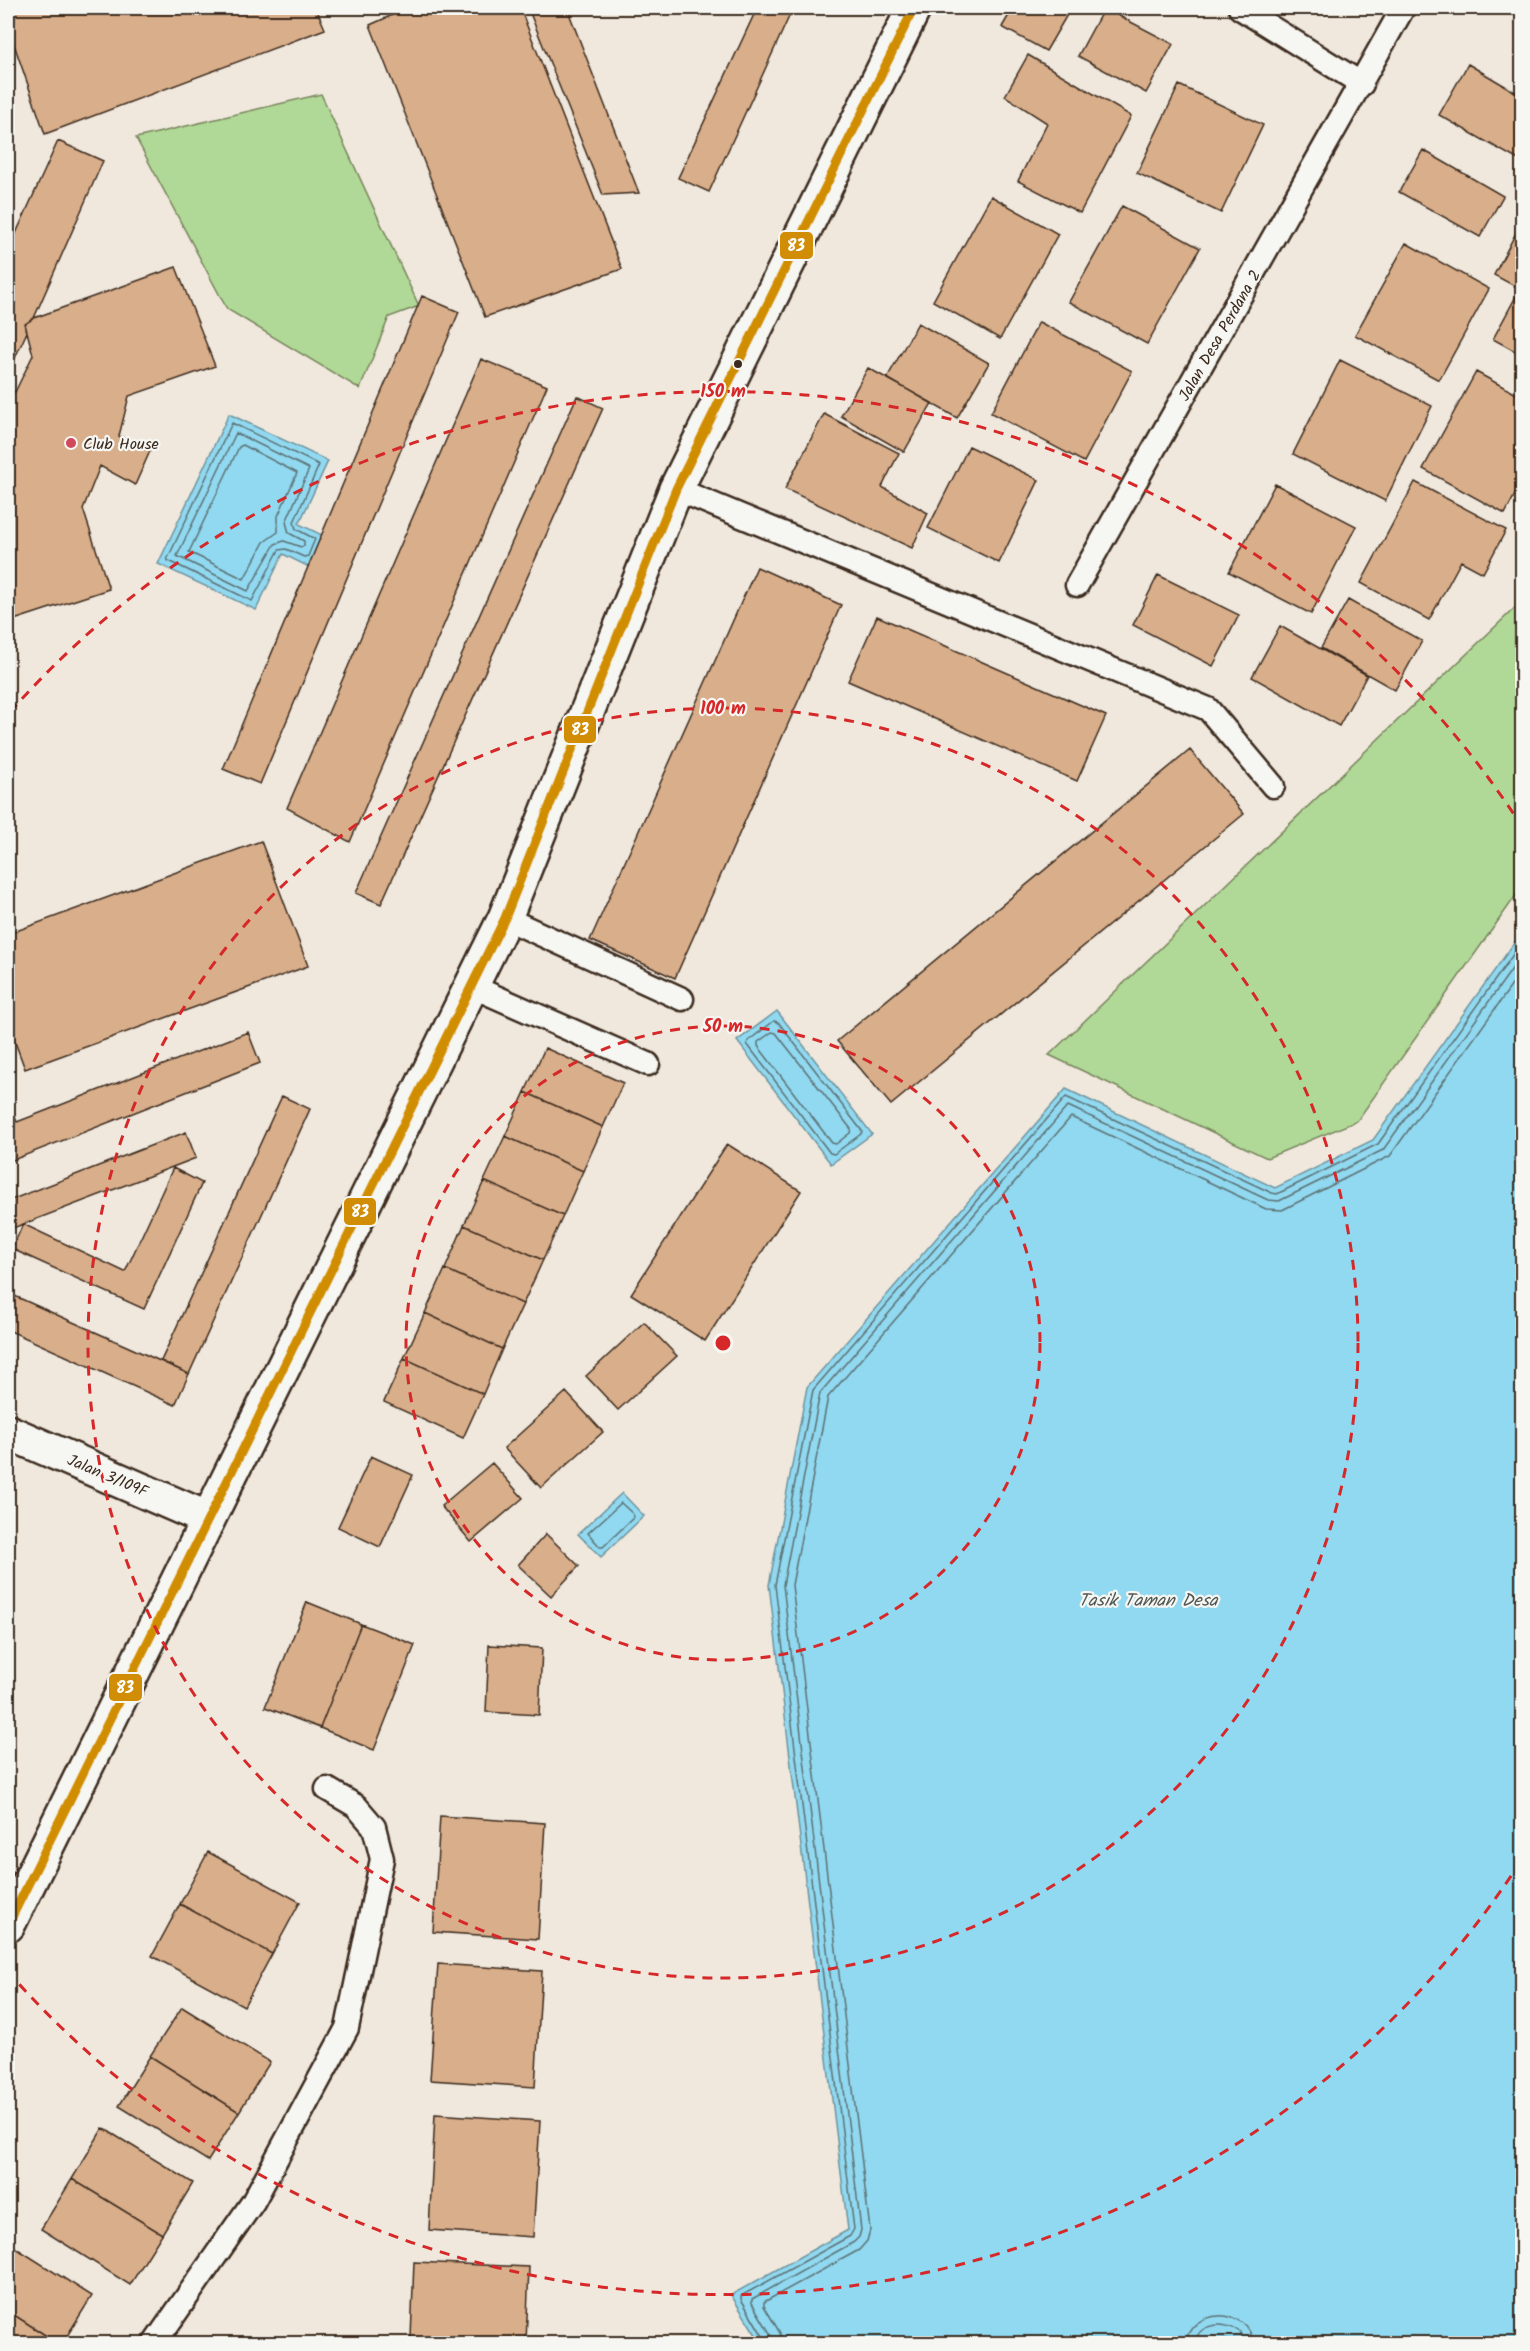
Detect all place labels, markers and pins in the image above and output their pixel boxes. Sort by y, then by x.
unlabelled marker [732,358,744,370]
place label: Club House [83,432,159,457]
marker: Club House [64,436,78,450]
centre of rings [713,1333,733,1353]

